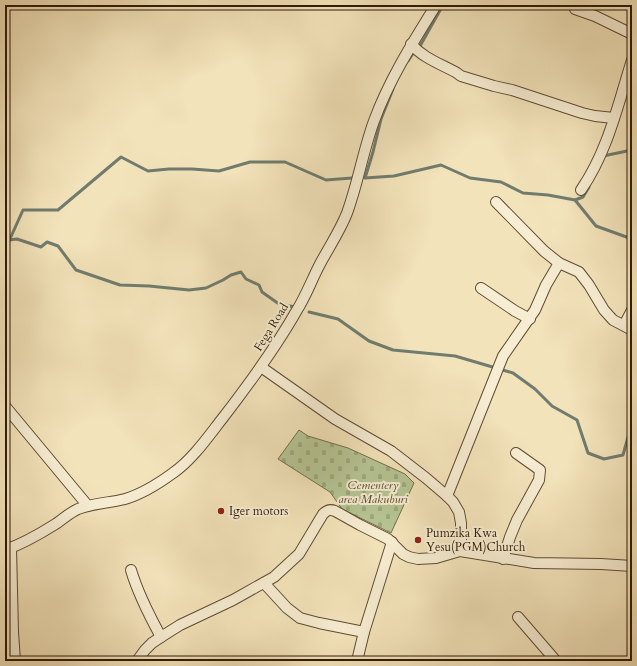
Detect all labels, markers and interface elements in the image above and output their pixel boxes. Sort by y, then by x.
street label: Fega Road [250,299,292,354]
park label: Cementery area Makuburi [338,477,408,507]
place label: Iger motors [229,503,288,519]
marker: Iger motors [216,506,226,516]
place label: Pumzika Kwa Yesu(PGM)Church [426,525,526,555]
marker: Pumzika Kwa Yesu(PGM)Church [413,535,423,545]

